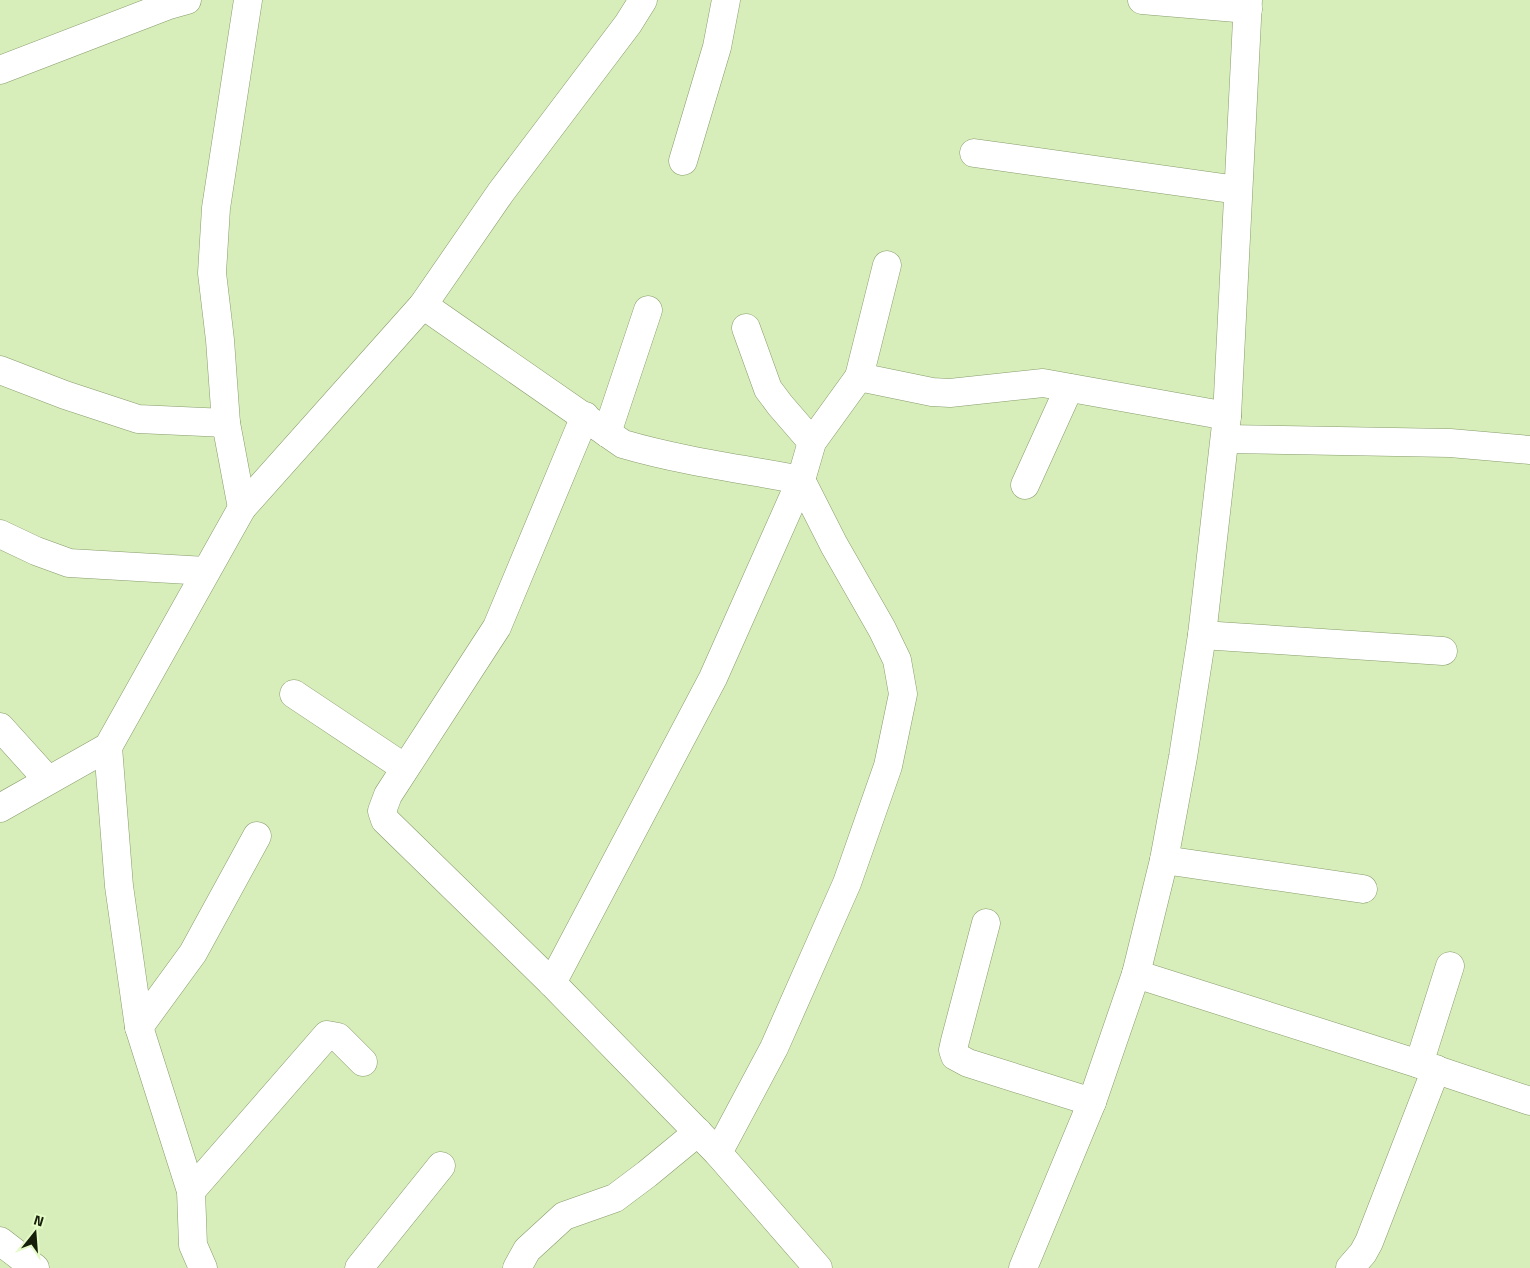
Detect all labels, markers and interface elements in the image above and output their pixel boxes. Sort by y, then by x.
north arrow [10,1208,60,1258]
text: N [31,1209,47,1232]

